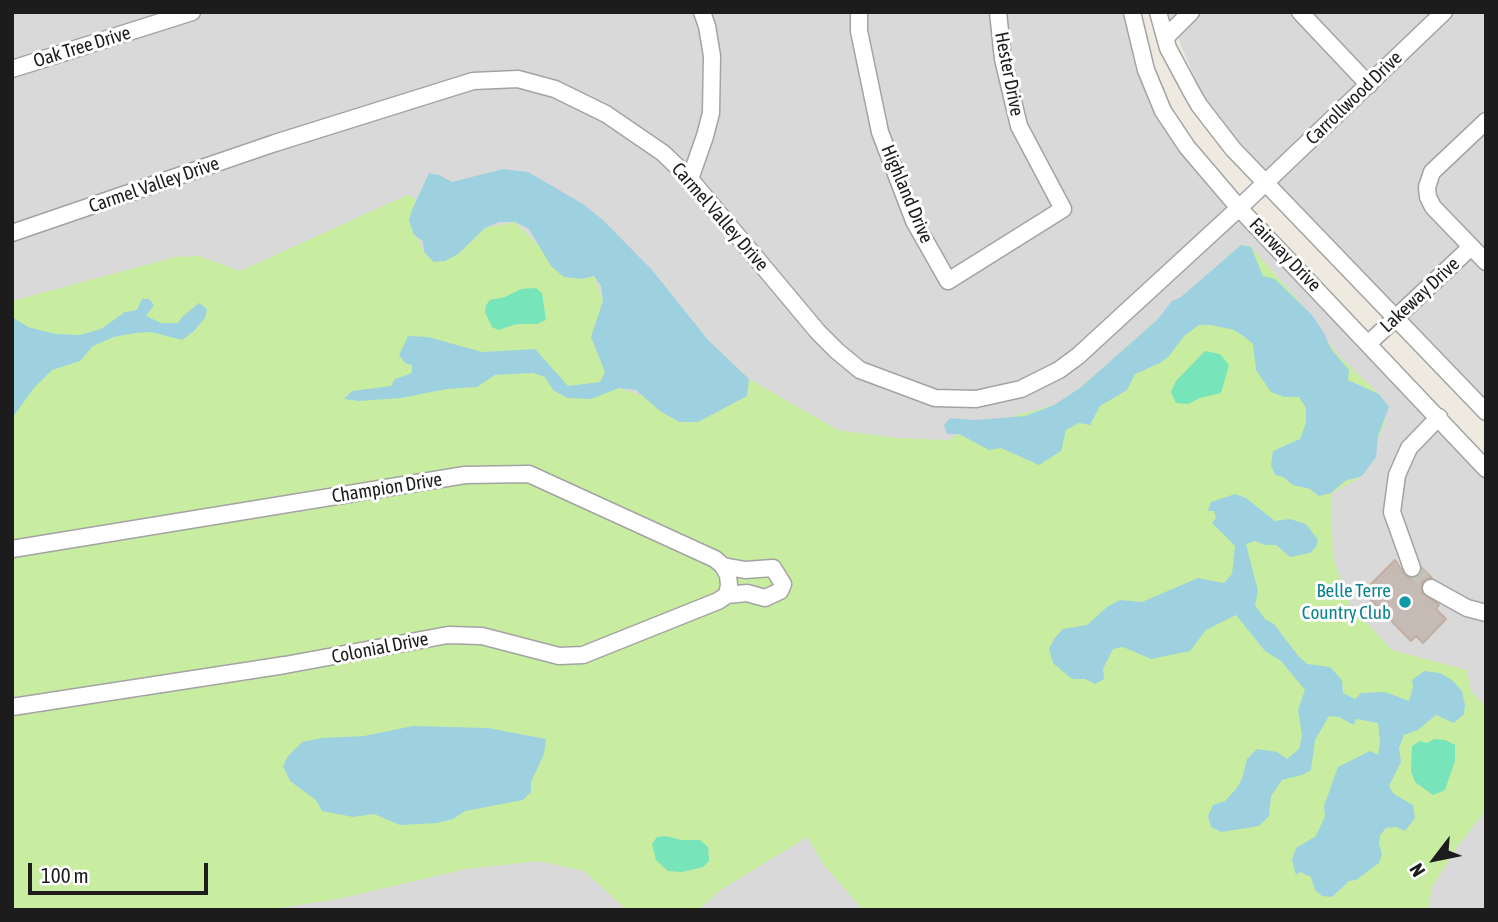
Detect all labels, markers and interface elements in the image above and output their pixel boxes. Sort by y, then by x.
street label: Oak Tree Drive [31,21,133,73]
street label: Hester Drive [990,30,1028,118]
street label: Carrollwood Drive [1301,46,1407,150]
street label: Highland Drive [876,142,938,246]
street label: Carmel Valley Drive [86,152,222,218]
street label: Carmel Valley Drive [667,158,773,276]
street label: Fairway Drive [1244,213,1326,297]
street label: Lakeway Drive [1376,253,1464,337]
street label: Champion Drive [330,468,444,508]
place label: Belle Terre Country Club [1302,580,1391,624]
marker: Belle Terre Country Club [1397,594,1413,610]
street label: Colonial Drive [330,627,430,669]
north arrow [1400,824,1470,894]
scale bar [32,848,212,892]
text: N [1405,860,1429,881]
text: 100 m [41,863,89,887]

